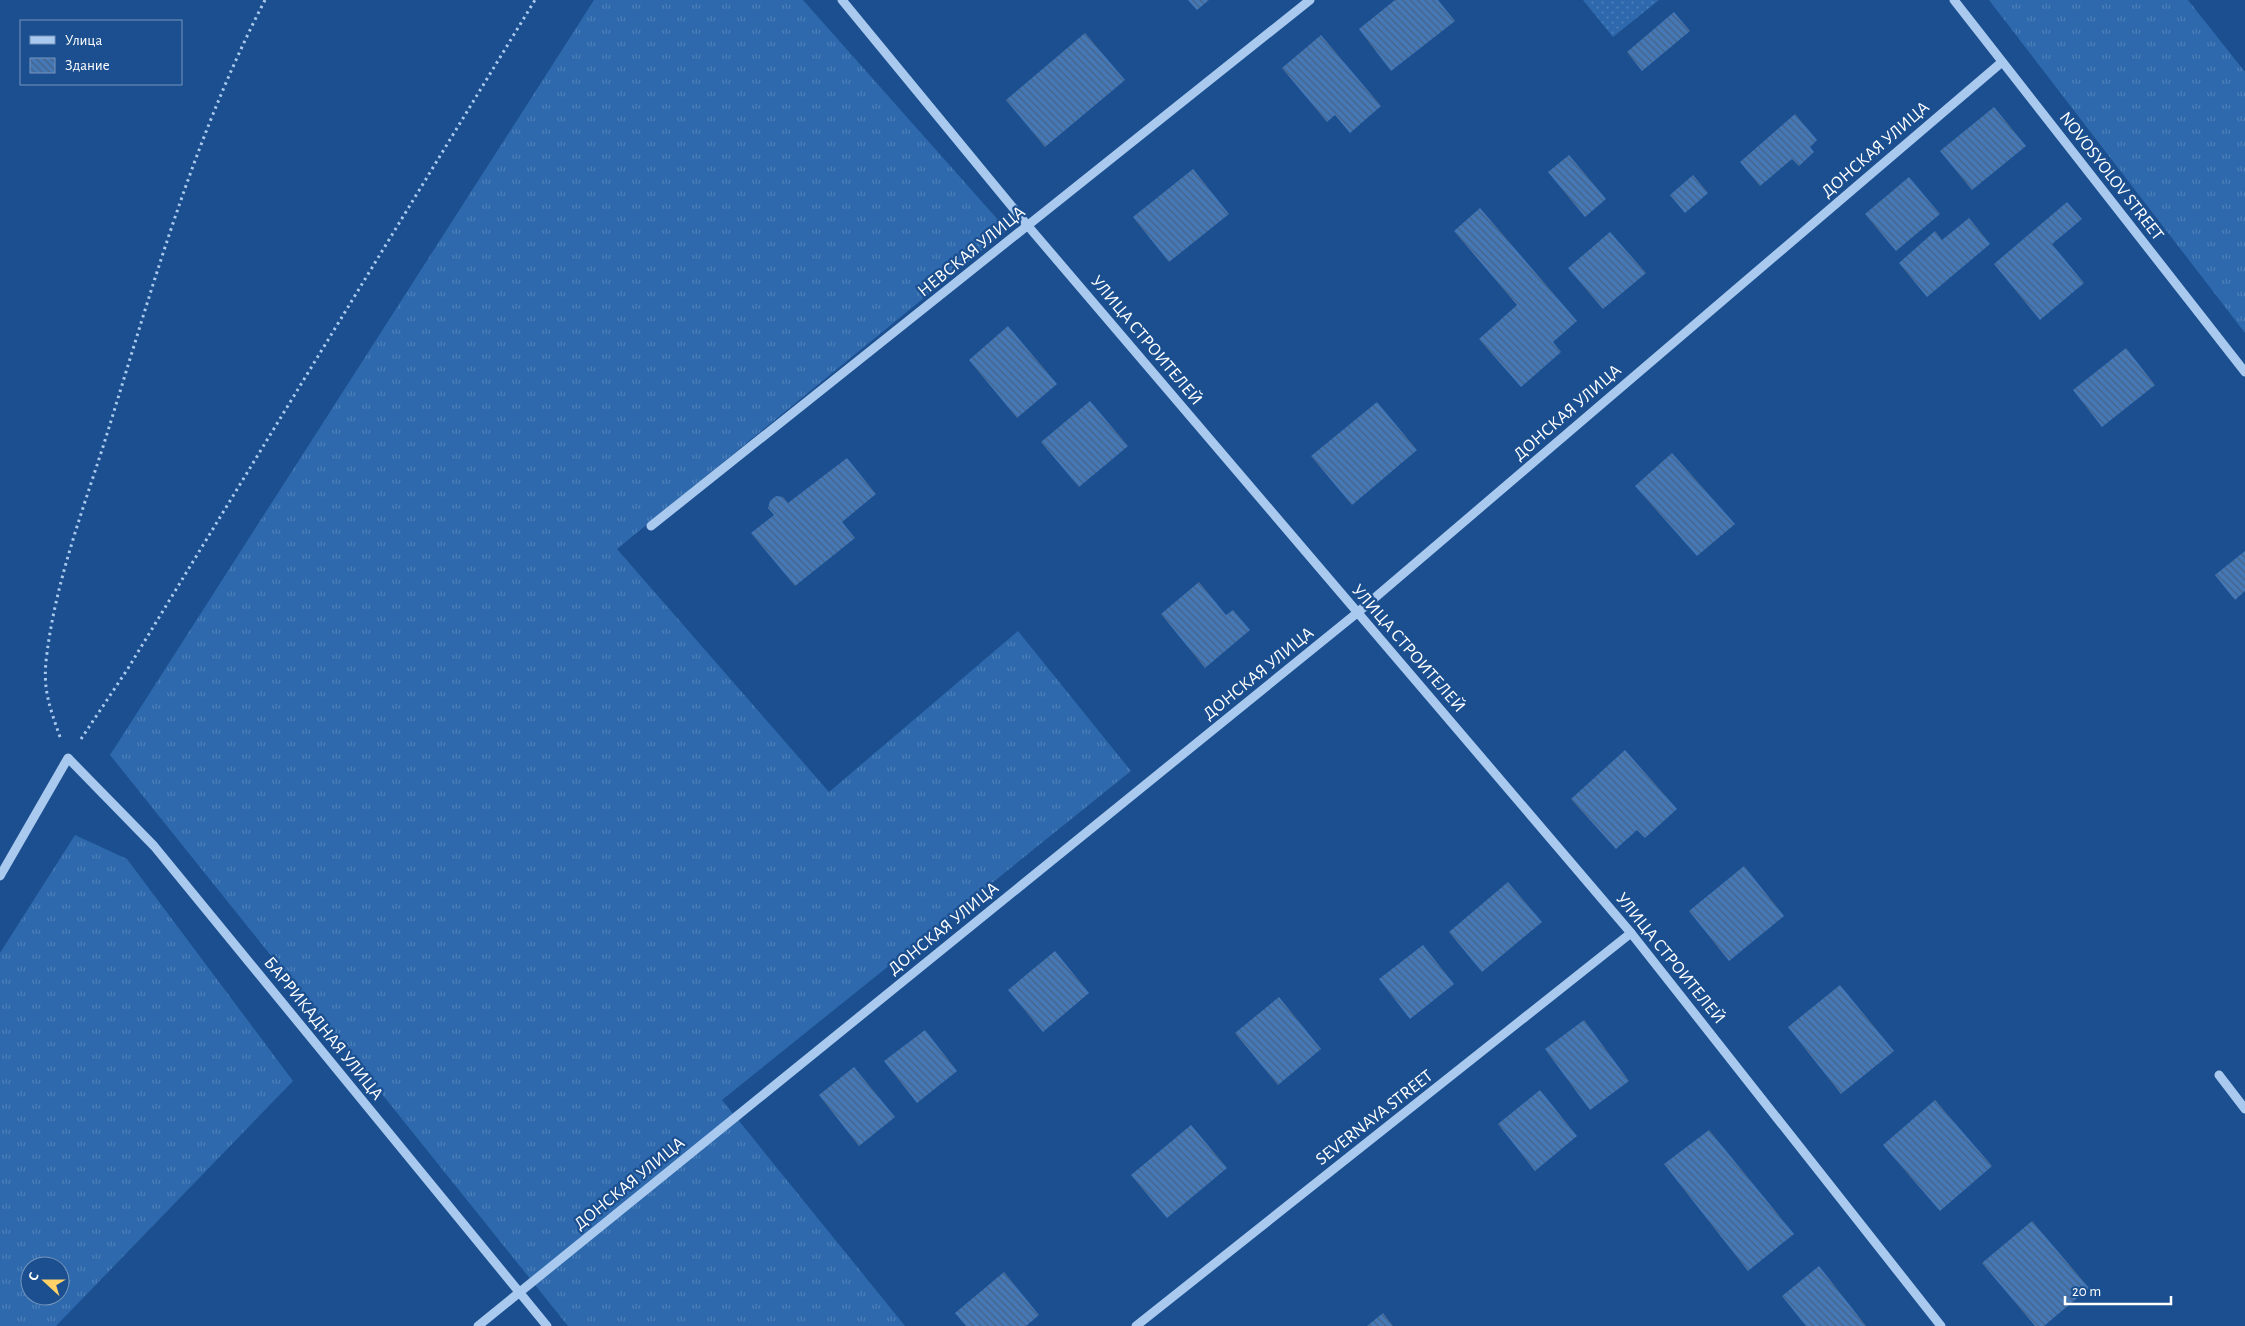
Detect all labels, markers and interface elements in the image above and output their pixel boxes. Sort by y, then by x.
legend [20,20,182,85]
text: Улица [65,33,102,48]
text: Здание [65,58,110,73]
street label: ДОНСКАЯ УЛИЦА [1818,98,1933,201]
street label: NOVOSYOLOV STREET [2056,109,2167,244]
street label: НЕВСКАЯ УЛИЦА [914,203,1029,301]
street label: УЛИЦА СТРОИТЕЛЕЙ [1087,271,1207,409]
street label: ДОНСКАЯ УЛИЦА [1510,361,1625,464]
street label: УЛИЦА СТРОИТЕЛЕЙ [1348,580,1470,716]
street label: ДОНСКАЯ УЛИЦА [1200,624,1318,724]
street label: ДОНСКАЯ УЛИЦА [885,879,1003,979]
street label: УЛИЦА СТРОИТЕЛЕЙ [1612,888,1730,1028]
street label: БАРРИКАДНАЯ УЛИЦА [260,954,386,1104]
street label: SEVERNAYA STREET [1313,1067,1437,1169]
street label: ДОНСКАЯ УЛИЦА [571,1134,689,1234]
north arrow [20,1256,70,1306]
text: С [26,1270,42,1283]
scale bar [2065,1274,2171,1306]
text: 20 m [2072,1284,2101,1299]

